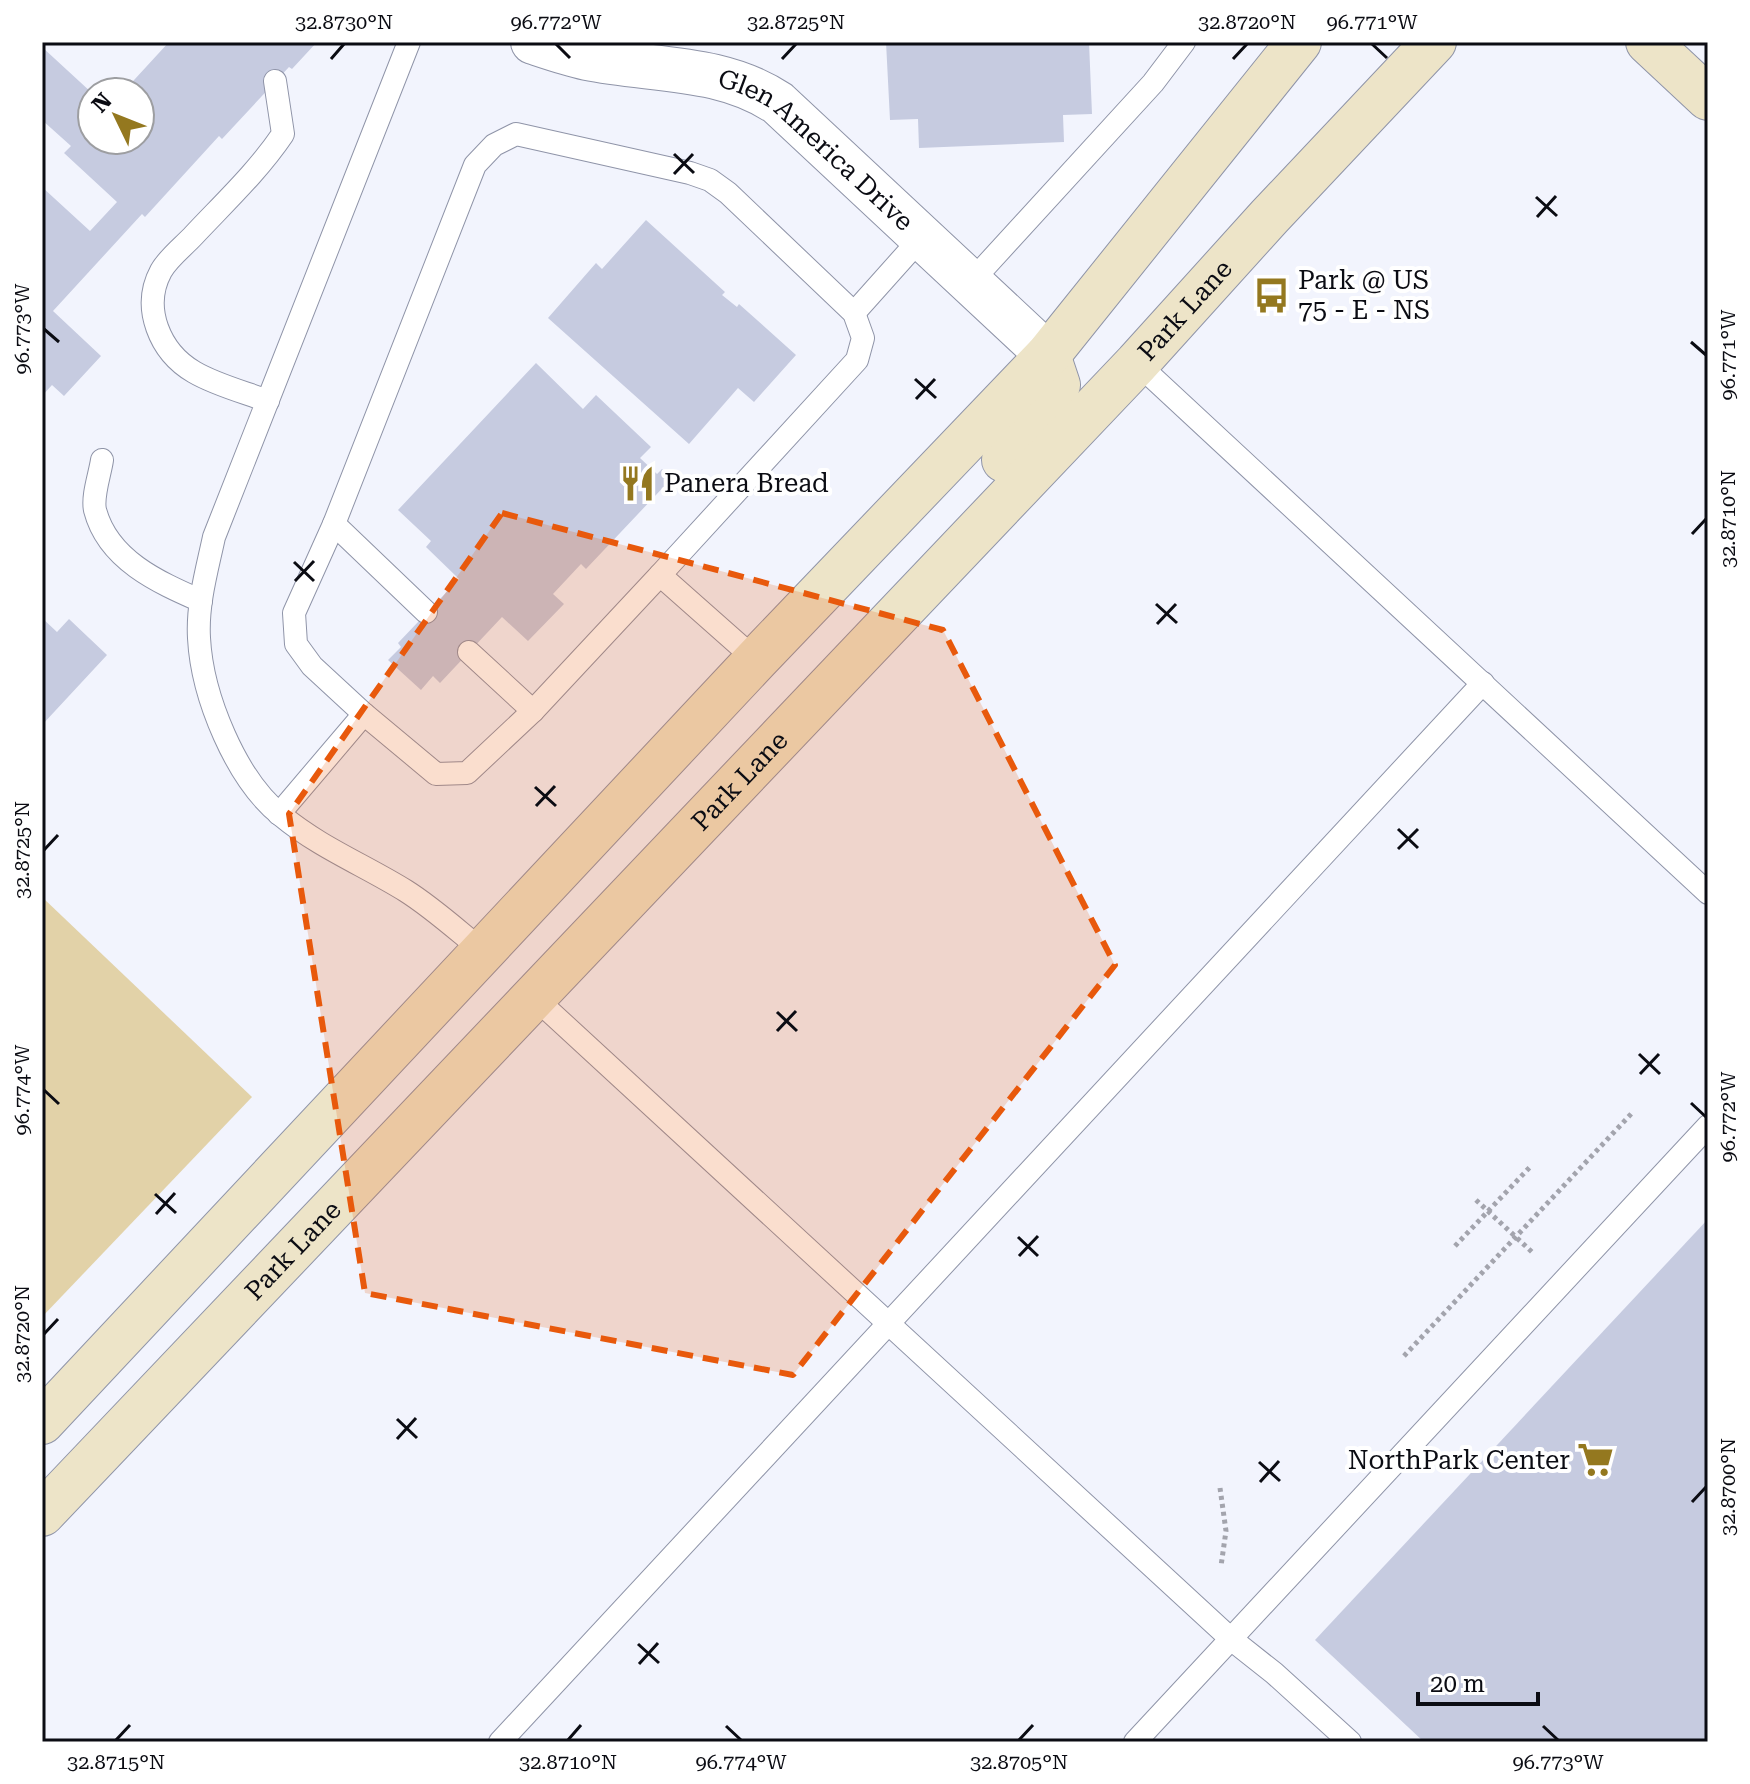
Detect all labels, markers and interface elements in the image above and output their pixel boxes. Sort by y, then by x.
text: 32.8730°N [295,10,393,34]
text: 96.772°W [510,10,602,34]
text: 32.8725°N [747,10,845,34]
text: 32.8720°N [1198,10,1296,34]
text: 96.771°W [1326,10,1418,34]
street label: Glen America Drive [715,63,920,237]
north arrow [76,76,156,156]
text: N [87,88,117,117]
street label: Park Lane [1132,254,1238,367]
place label: Park @ US 75 - E - NS [1298,265,1430,325]
bus stop icon: Park @ US 75 - E - NS [1253,276,1291,314]
text: 96.773°W [10,283,34,375]
text: 96.771°W [1716,309,1740,401]
restaurant icon: Panera Bread [619,464,657,502]
place label: Panera Bread [664,468,829,498]
text: 32.8710°N [1716,470,1740,568]
street label: Park Lane [685,725,794,837]
text: 32.8725°N [10,801,34,899]
text: 96.774°W [10,1044,34,1136]
text: 96.772°W [1716,1071,1740,1163]
street label: Park Lane [239,1195,347,1306]
text: 32.8720°N [10,1285,34,1383]
text: 32.8700°N [1716,1438,1740,1536]
supermarket icon: NorthPark Center [1577,1441,1615,1479]
place label: NorthPark Center [1348,1445,1570,1475]
scale bar [1418,1656,1538,1706]
text: 20 m [1430,1670,1485,1698]
text: 32.8715°N [67,1750,165,1774]
text: 32.8710°N [519,1750,617,1774]
text: 96.774°W [695,1750,787,1774]
text: 32.8705°N [970,1750,1068,1774]
text: 96.773°W [1512,1750,1604,1774]

